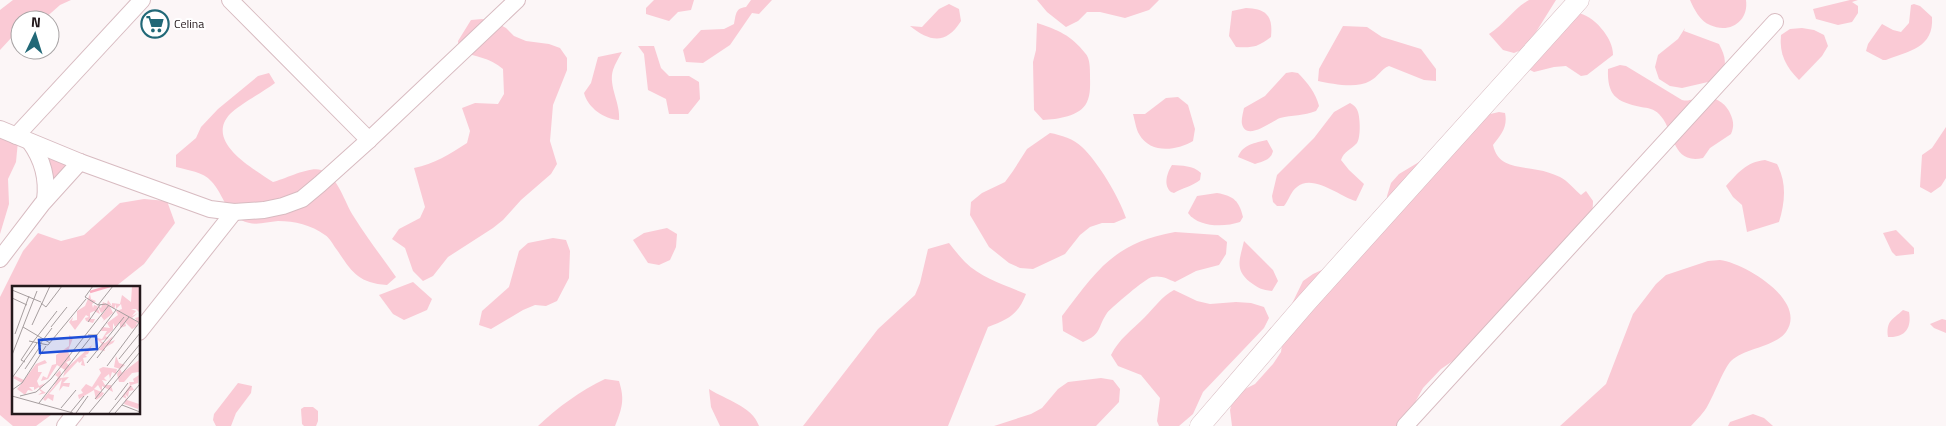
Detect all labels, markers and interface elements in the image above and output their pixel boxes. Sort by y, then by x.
supermarket icon: Celina [140,9,170,39]
north arrow [10,10,60,60]
text: N [30,11,42,32]
place label: Celina [174,14,204,33]
inset map [12,286,140,414]

